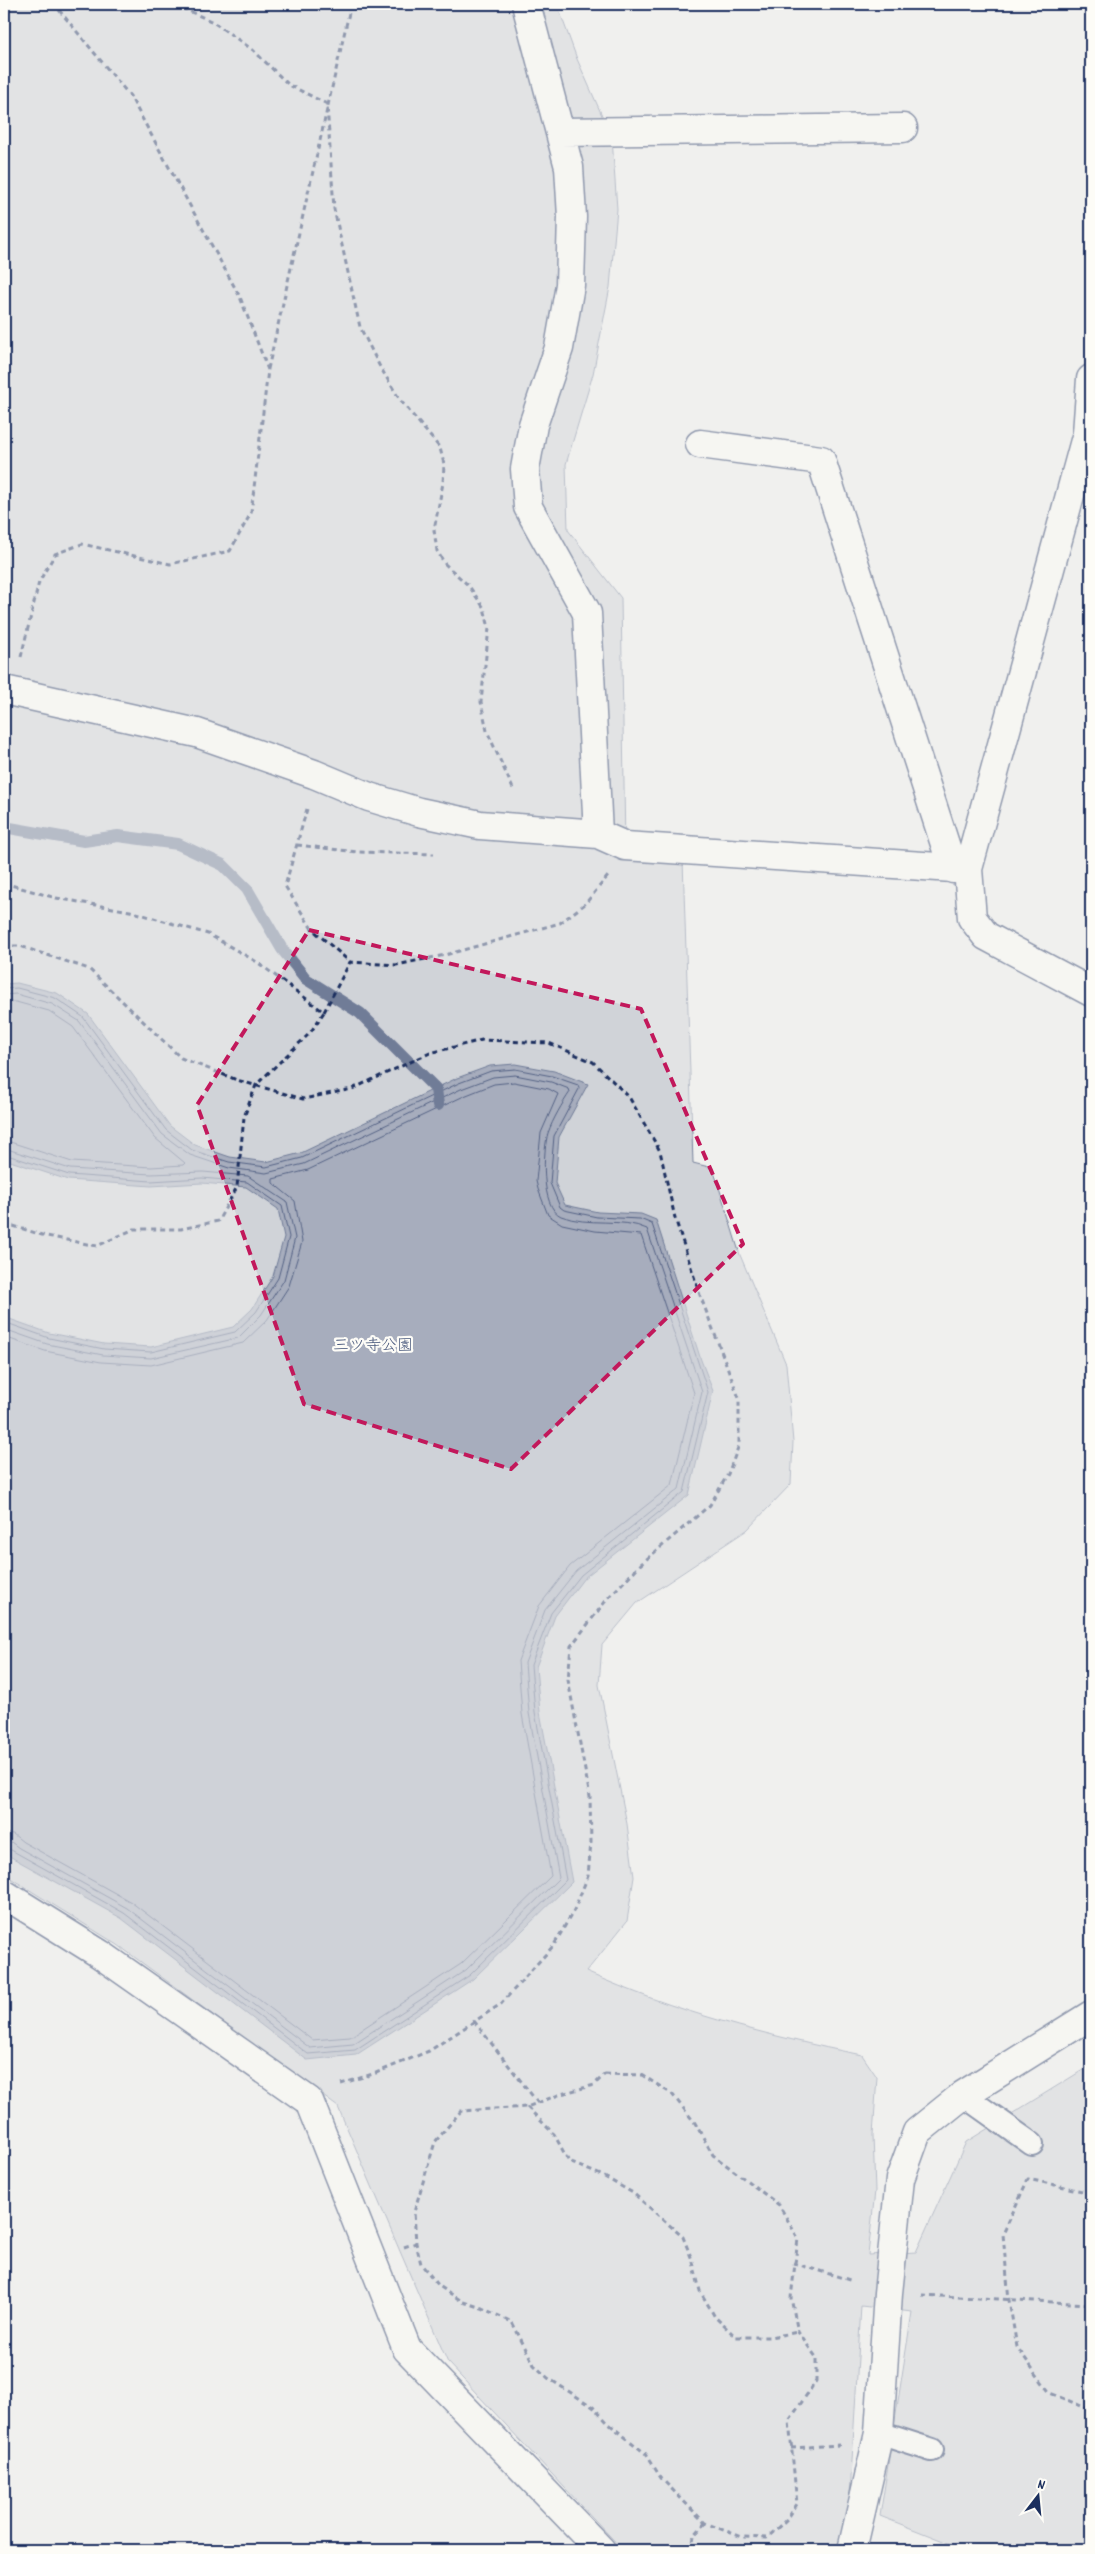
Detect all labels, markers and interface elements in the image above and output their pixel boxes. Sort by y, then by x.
park label: 三ツ寺公園 [333,1335,413,1358]
north arrow [1012,2472,1062,2522]
text: N [1035,2475,1047,2496]

